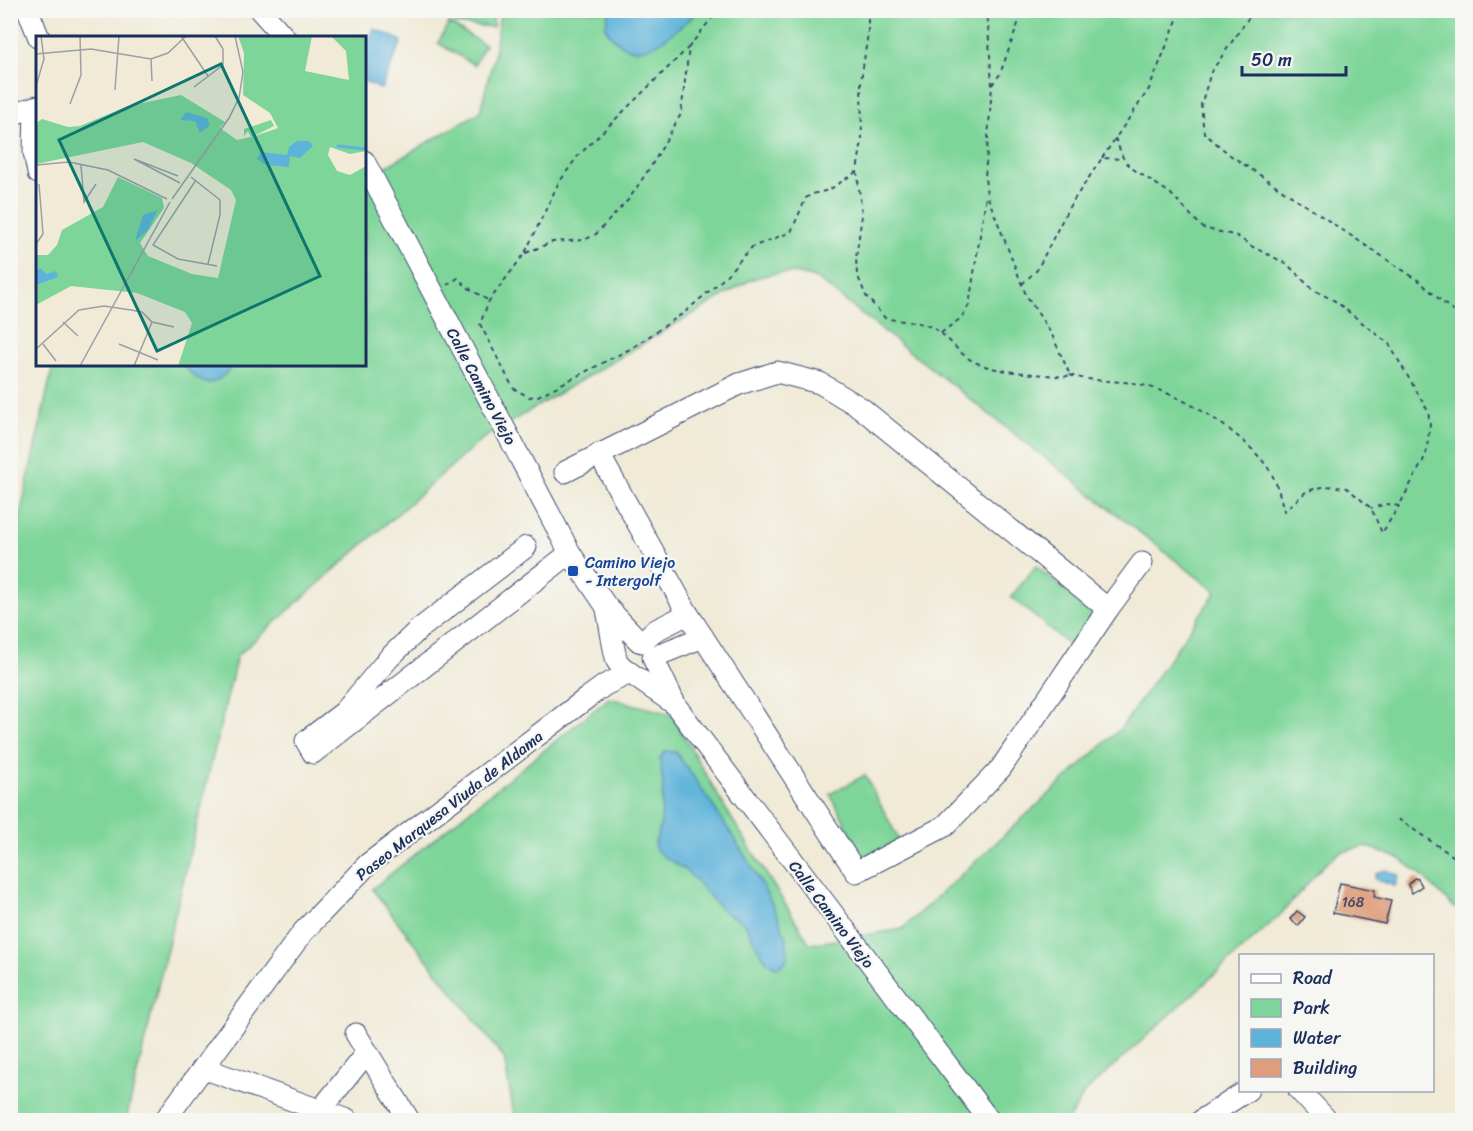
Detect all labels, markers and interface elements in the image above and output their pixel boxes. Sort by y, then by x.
inset map [36,36,366,366]
scale bar [1242,39,1346,77]
text: 50 m [1251,44,1292,76]
street label: Calle Camino Viejo [438,322,525,450]
place label: Camino Viejo - Intergolf [585,548,675,595]
marker: Camino Viejo - Intergolf [566,564,580,578]
street label: Paseo Marquesa Viuda de Aldama [349,723,550,888]
street label: Calle Camino Viejo [781,854,882,975]
house number: 168 [1342,890,1365,915]
legend [1239,954,1434,1092]
text: Road [1293,962,1333,994]
text: Park [1293,992,1330,1024]
text: Water [1293,1022,1342,1054]
text: Building [1293,1052,1357,1084]

